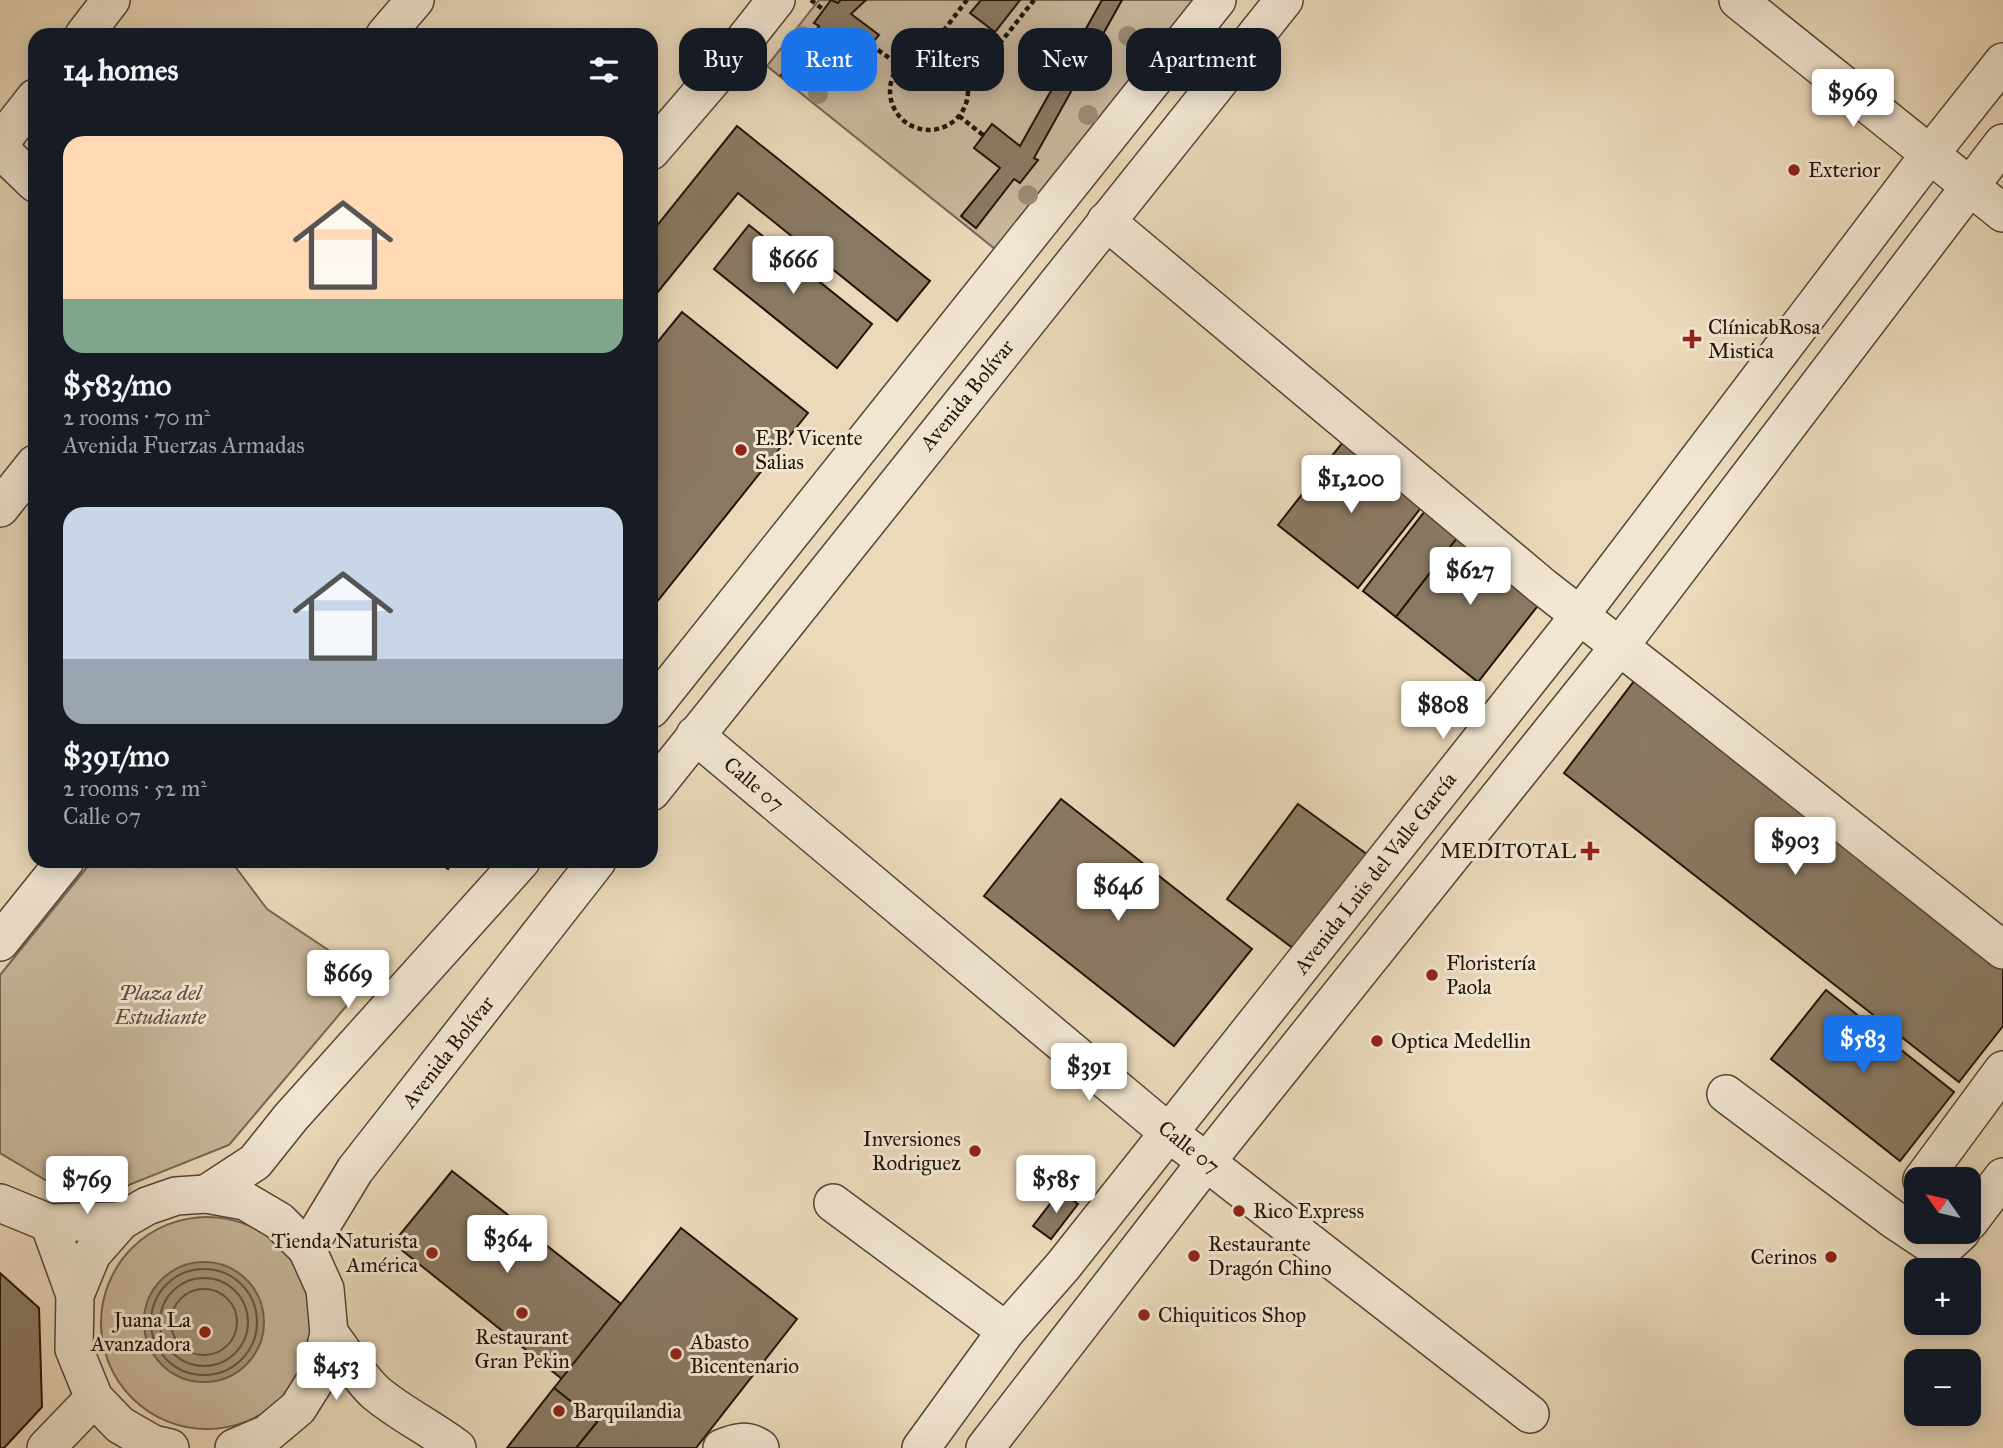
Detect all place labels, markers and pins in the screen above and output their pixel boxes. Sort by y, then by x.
pin: $969 [1812,69,1894,129]
place label: Exterior [1808,157,1881,183]
marker: Exterior [1786,162,1802,178]
pin: $666 [752,236,834,296]
place label: ClínicabRosa Mistica [1708,314,1821,364]
marker: ClínicabRosa Mistica [1682,329,1702,349]
place label: E.B. Vicente Salias [755,425,863,475]
marker: E.B. Vicente Salias [733,442,749,458]
pin: $1,200 [1294,456,1408,515]
pin: $627 [1429,548,1511,607]
pin: $808 [1402,682,1484,741]
pin: $903 [1754,818,1836,877]
place label: MEDITOTAL [1440,838,1576,864]
marker: MEDITOTAL [1582,843,1598,859]
pin: $646 [1077,864,1159,923]
pin: $669 [307,950,389,1010]
place label: Floristería Paola [1446,950,1536,1000]
marker: Floristería Paola [1424,967,1440,983]
pin: $583 [1822,1016,1904,1075]
place label: Optica Medellin [1391,1028,1531,1054]
marker: Optica Medellin [1369,1033,1385,1049]
pin: $391 [1048,1044,1130,1103]
place label: Inversiones Rodriguez [863,1126,961,1176]
marker: Inversiones Rodriguez [967,1143,983,1159]
pin: $769 [46,1156,128,1216]
pin: $585 [1015,1156,1097,1215]
place label: Rico Express [1253,1198,1364,1224]
marker: Rico Express [1231,1203,1247,1219]
pin: $364 [466,1216,548,1275]
place label: Tienda Naturista América [271,1228,418,1278]
place label: Restaurante Dragón Chino [1208,1231,1332,1281]
place label: Cerinos [1751,1244,1817,1270]
marker: Tienda Naturista América [424,1245,440,1261]
marker: Restaurante Dragón Chino [1186,1248,1202,1264]
marker: Cerinos [1823,1249,1839,1265]
place label: Chiquiticos Shop [1158,1302,1306,1328]
marker: Restaurant Gran Pekin [514,1305,530,1321]
place label: Juana La Avanzadora [90,1307,191,1357]
marker: Chiquiticos Shop [1136,1307,1152,1323]
marker: Juana La Avanzadora [197,1324,213,1340]
place label: Restaurant Gran Pekin [474,1324,570,1374]
place label: Abasto Bicentenario [689,1329,799,1379]
pin: $453 [295,1342,377,1402]
marker: Abasto Bicentenario [668,1346,684,1362]
place label: Barquilandia [573,1398,682,1424]
marker: Barquilandia [551,1403,567,1419]

